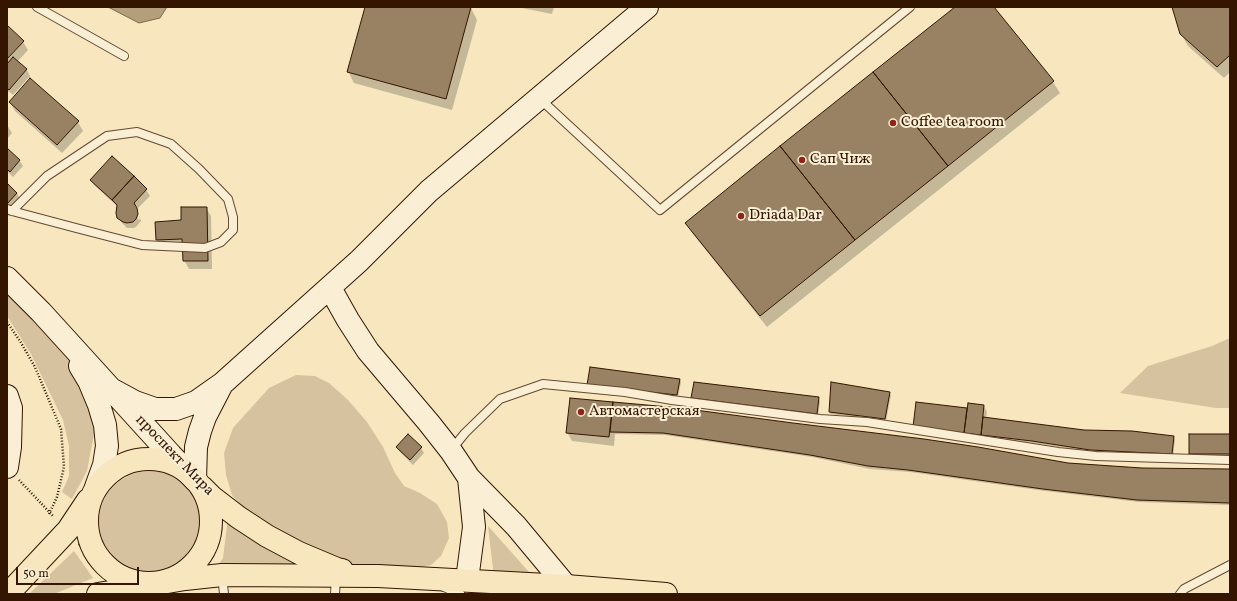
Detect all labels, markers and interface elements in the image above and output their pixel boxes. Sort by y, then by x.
place label: Coffee tea room [901,114,1004,132]
marker: Coffee tea room [888,118,898,128]
place label: Сап Чиж [810,151,871,169]
marker: Сап Чиж [797,155,807,165]
place label: Driada Dar [749,207,822,225]
marker: Driada Dar [736,211,746,221]
place label: Автомастерская [589,403,700,421]
marker: Автомастерская [576,407,586,417]
street label: проспект Мира [131,412,217,500]
scale bar [18,559,141,585]
text: 50 m [23,566,49,582]

